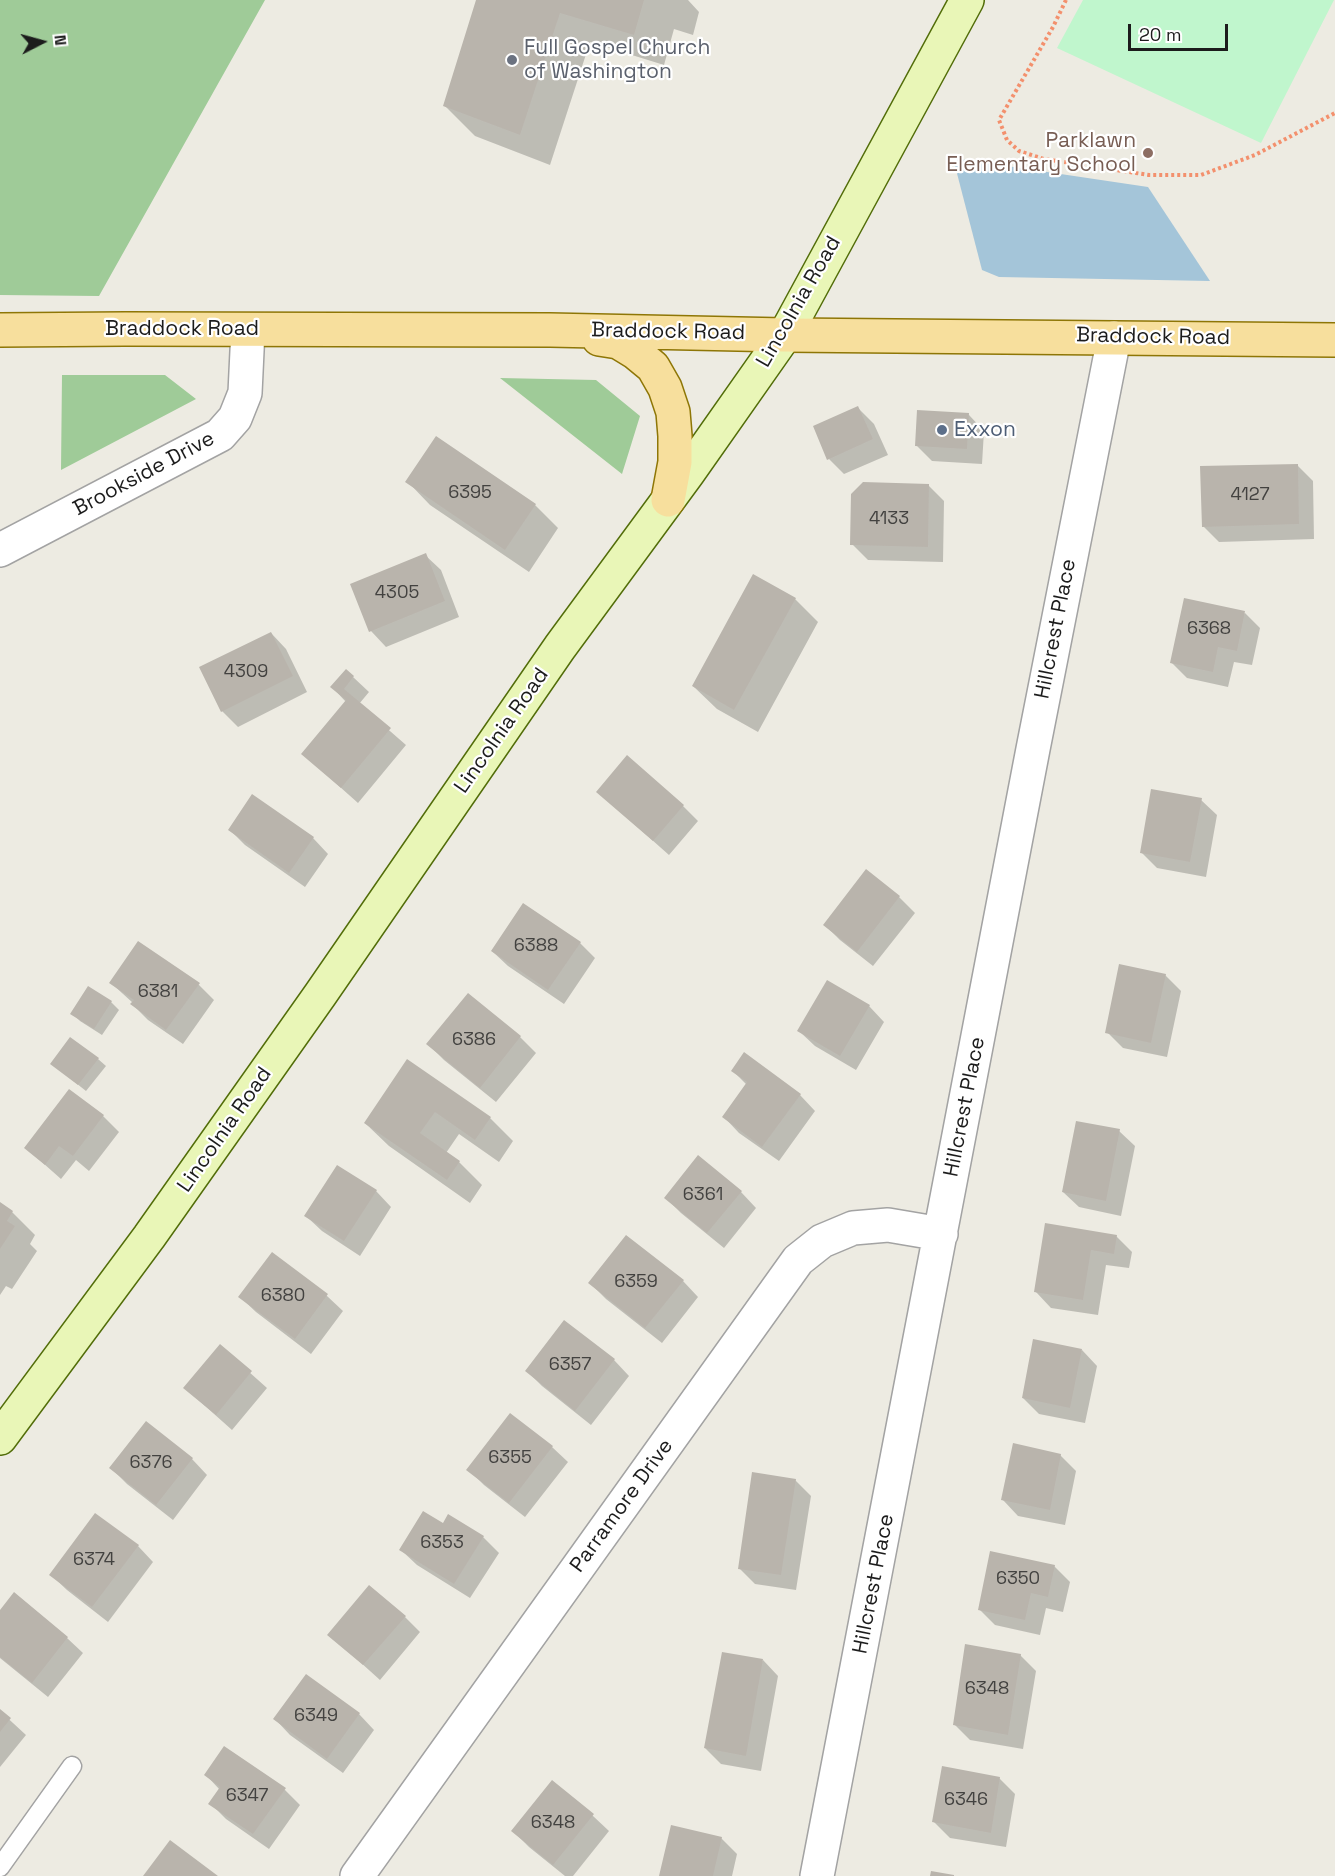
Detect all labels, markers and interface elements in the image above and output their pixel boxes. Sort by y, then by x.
north arrow [12,12,72,72]
scale bar [1131,12,1232,50]
text: 20 m [1139,23,1182,46]
text: N [49,34,71,46]
place label: Full Gospel Church of Washington [524,35,710,85]
marker: Full Gospel Church of Washington [505,53,519,67]
place label: Parklawn Elementary School [946,128,1136,178]
marker: Parklawn Elementary School [1141,146,1155,160]
street label: Lincolnia Road [751,232,847,372]
street label: Braddock Road [105,316,259,342]
street label: Braddock Road [591,318,745,346]
street label: Braddock Road [1076,323,1230,351]
place label: Exxon [954,417,1016,443]
marker: Exxon [935,423,949,437]
street label: Brookside Drive [69,426,219,522]
house number: 6395 [448,482,492,504]
house number: 4127 [1230,484,1270,506]
house number: 4133 [869,508,909,530]
street label: Hillcrest Place [1030,557,1082,701]
house number: 4305 [375,582,419,604]
house number: 6368 [1187,618,1231,640]
house number: 4309 [224,661,268,683]
street label: Lincolnia Road [449,663,555,799]
house number: 6388 [514,935,558,957]
house number: 6381 [138,981,178,1003]
house number: 6386 [452,1029,496,1051]
street label: Hillcrest Place [939,1035,991,1179]
street label: Lincolnia Road [172,1062,278,1198]
house number: 6361 [683,1184,723,1206]
house number: 6359 [614,1271,658,1293]
house number: 6380 [261,1285,305,1307]
house number: 6357 [549,1354,591,1376]
street label: Parramore Drive [565,1434,679,1578]
house number: 6355 [488,1447,532,1469]
house number: 6376 [130,1452,172,1474]
street label: Hillcrest Place [848,1512,900,1656]
house number: 6353 [420,1532,464,1554]
house number: 6374 [73,1549,115,1571]
house number: 6350 [996,1568,1040,1590]
house number: 6348 [965,1678,1009,1700]
house number: 6349 [294,1705,338,1727]
house number: 6347 [226,1785,268,1807]
house number: 6346 [944,1789,988,1811]
house number: 6348 [531,1812,575,1834]

